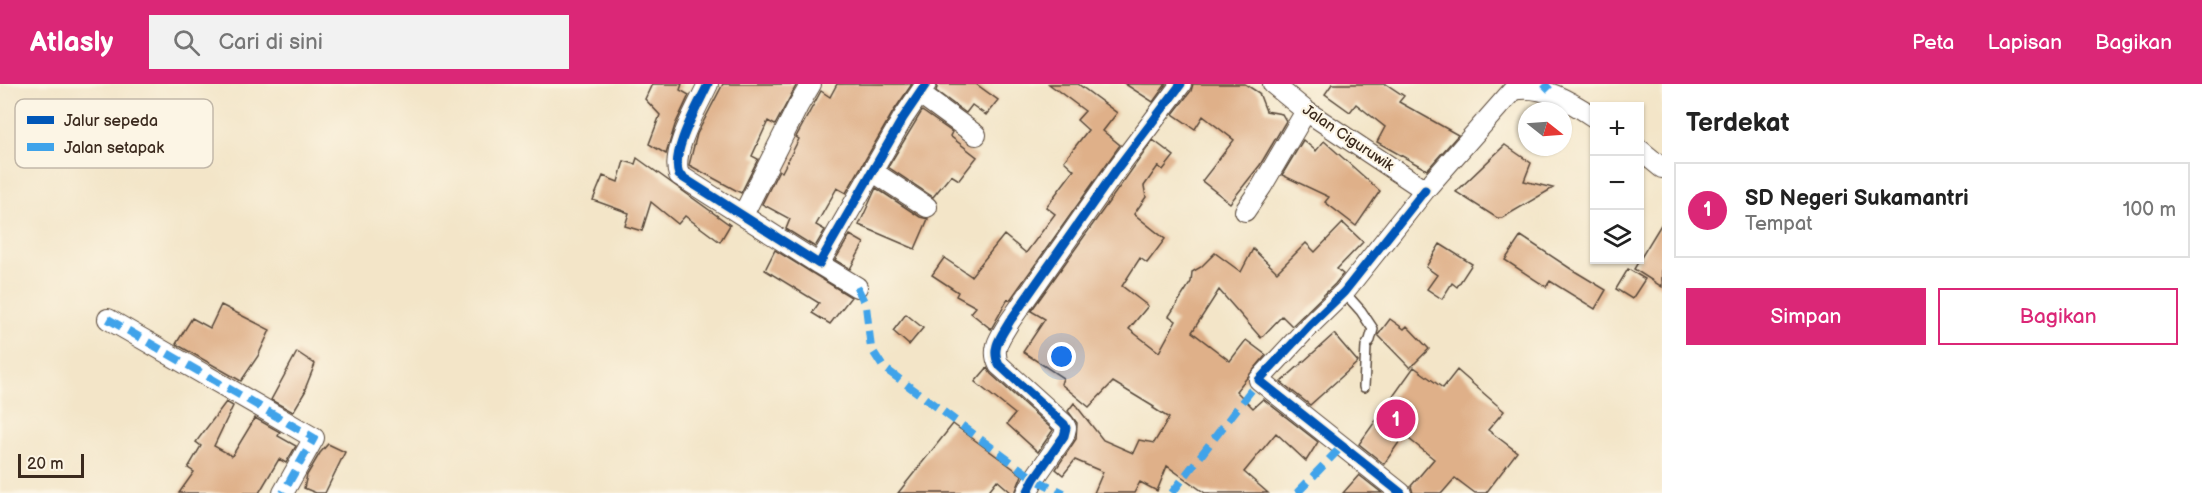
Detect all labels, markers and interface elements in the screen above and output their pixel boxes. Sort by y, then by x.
search box [149,15,569,69]
text: Atlasly [30,26,113,59]
icon: search [170,26,203,59]
text: Cari di sini [218,29,323,56]
text: Peta [1912,30,1954,55]
text: Lapisan [1987,30,2062,55]
text: Bagikan [2095,30,2172,55]
legend [15,99,213,168]
street label: Jalan Ciguruwik [1299,100,1398,176]
north arrow [1518,102,1572,156]
map controls [1590,102,1644,264]
button: + [1590,102,1644,156]
text: Terdekat [1686,108,1789,139]
text: Jalur sepeda [64,112,158,131]
text: Jalan setapak [64,139,164,158]
button: − [1590,156,1644,210]
text: SD Negeri Sukamantri [1745,185,1969,212]
text: 1 [1703,198,1712,222]
text: 100 m [2123,198,2176,222]
button: layers [1590,210,1644,264]
text: Tempat [1745,212,1812,236]
button: Simpan [1686,288,1926,345]
button: Bagikan [1938,288,2178,345]
your location [1047,342,1076,371]
pin: 1 [1376,396,1416,442]
scale bar [18,451,84,478]
text: 20 m [27,455,63,474]

